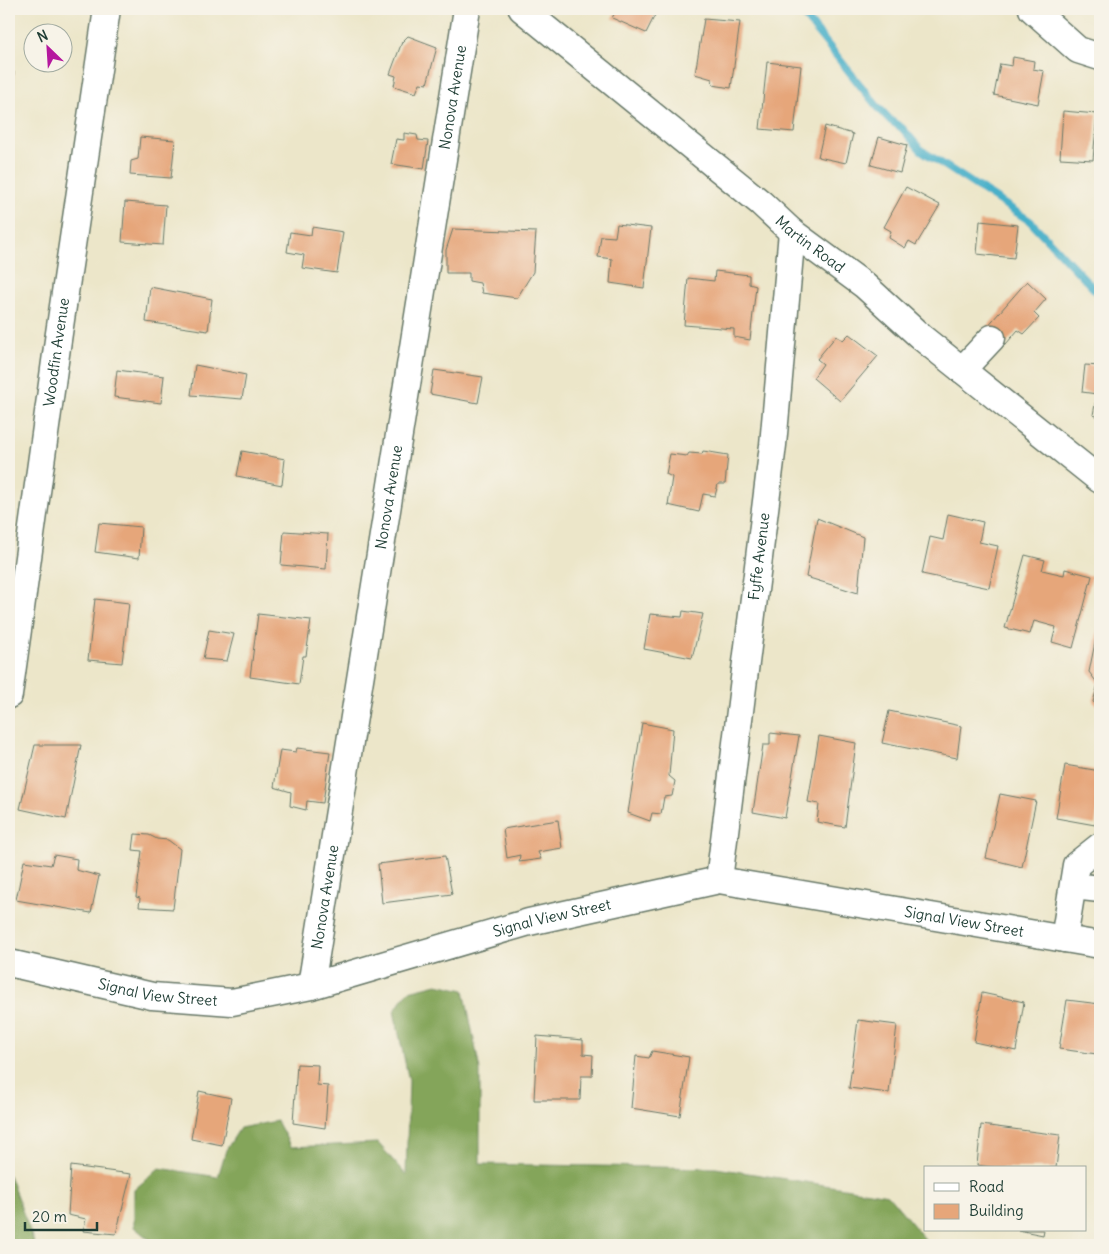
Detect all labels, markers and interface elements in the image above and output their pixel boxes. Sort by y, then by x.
north arrow [22,22,72,72]
text: N [34,26,51,46]
street label: Nonova Avenue [435,44,470,151]
street label: Martin Road [772,211,849,277]
street label: Woodfin Avenue [39,297,73,408]
street label: Nonova Avenue [371,444,406,551]
street label: Fyffe Avenue [744,512,774,601]
street label: Nonova Avenue [307,843,342,951]
street label: Signal View Street [491,894,612,941]
street label: Signal View Street [903,902,1025,941]
street label: Signal View Street [96,974,218,1010]
legend [924,1166,1086,1232]
text: Road [969,1177,1004,1196]
scale bar [25,1199,98,1231]
text: Building [969,1201,1024,1220]
text: 20 m [32,1207,67,1226]

